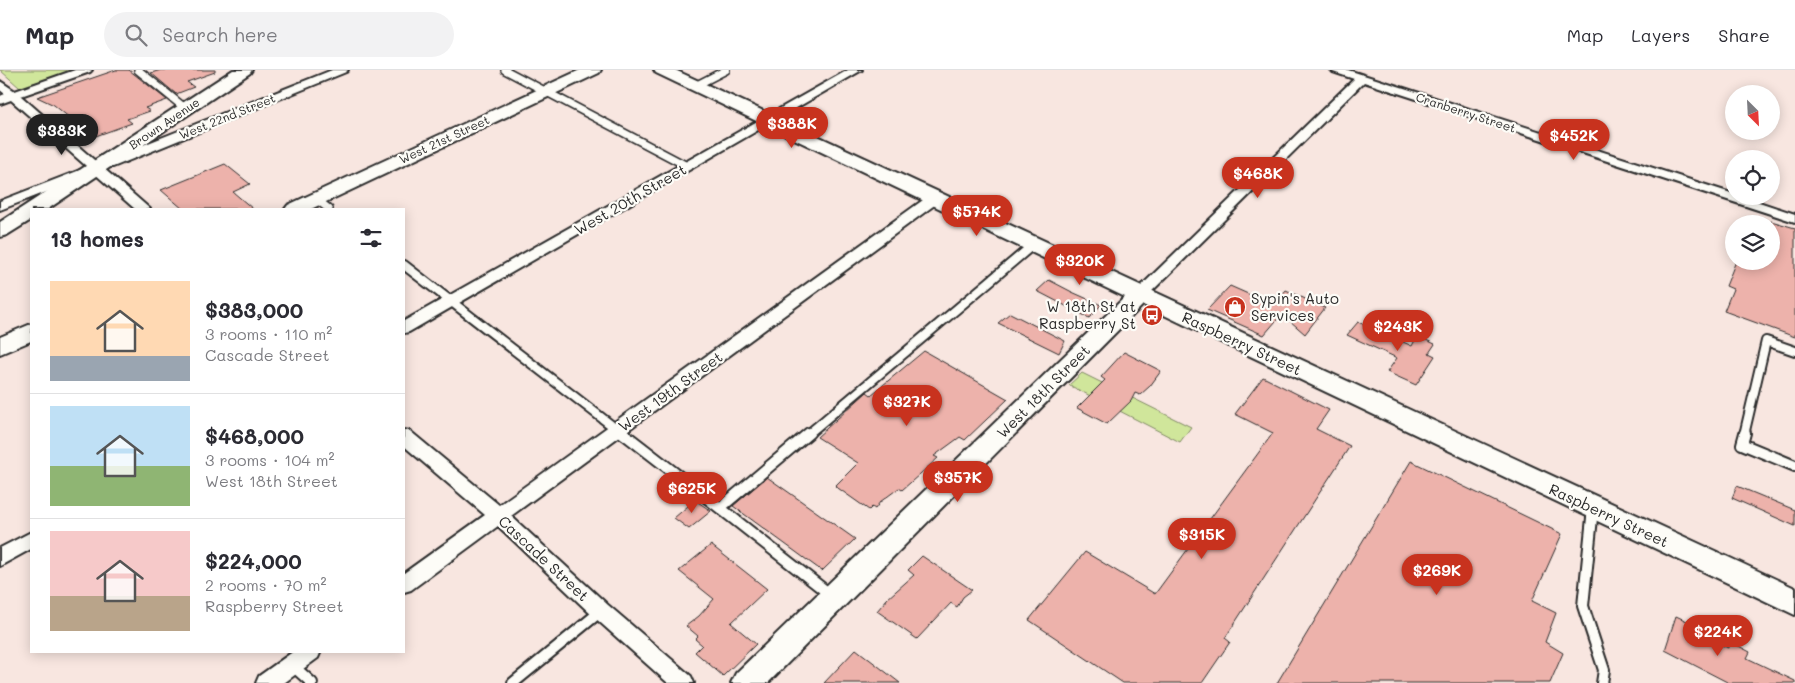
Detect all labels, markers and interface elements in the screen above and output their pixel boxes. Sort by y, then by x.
search box [104,12,454,57]
text: Map [25,19,74,50]
icon: search [122,21,150,49]
text: Search here [162,22,278,47]
text: Map [1567,23,1603,47]
text: Layers [1631,23,1690,47]
text: Share [1718,23,1770,47]
north arrow [1725,85,1780,140]
map controls [1725,85,1780,270]
street label: Cranberry Street [1414,88,1518,136]
street label: West 22nd Street [176,89,278,143]
street label: Brown Avenue [126,93,202,153]
pin: $388K [757,106,827,149]
street label: West 21st Street [396,111,492,167]
text: $388K [767,112,817,133]
pin: $383K [27,114,97,156]
pin: $452K [1539,118,1609,161]
text: $383K [37,119,87,140]
text: $452K [1550,124,1598,145]
button: locate [1725,150,1780,205]
pin: $468K [1223,156,1293,199]
street label: West 20th Street [570,159,690,239]
text: $468K [1233,162,1283,183]
pin: $574K [942,194,1012,237]
text: $574K [953,200,1001,221]
button: layers [1725,215,1780,270]
icon: filters [357,224,385,252]
text: 13 homes [50,225,144,252]
pin: $320K [1045,244,1115,286]
text: $320K [1055,249,1105,270]
place label: Sypin's Auto Services [1251,288,1339,325]
shop icon: Sypin's Auto Services [1223,295,1247,319]
text: $383,000 [205,296,303,323]
place label: W 18th St at Raspberry St [1039,296,1136,333]
icon: home [90,301,150,361]
bus stop icon: W 18th St at Raspberry St [1140,303,1164,327]
street label: Raspberry Street [1179,307,1305,379]
pin: $243K [1363,310,1433,352]
text: $243K [1373,315,1423,336]
text: 3 rooms · 110 m² [205,323,332,344]
street label: West 18th Street [992,340,1094,442]
text: Cascade Street [205,344,330,365]
street label: West 19th Street [614,346,726,436]
pin: $327K [872,384,942,427]
text: $327K [883,390,931,411]
text: $468,000 [205,422,304,449]
icon: home [90,426,150,486]
text: 3 rooms · 104 m² [205,449,335,470]
pin: $357K [923,460,993,503]
text: $357K [934,466,982,487]
text: West 18th Street [205,470,338,491]
pin: $625K [657,472,727,514]
text: $625K [668,477,716,498]
street label: Raspberry Street [1546,479,1672,551]
street label: Cascade Street [494,511,594,605]
pin: $315K [1167,518,1237,560]
text: $315K [1179,523,1225,544]
text: $224,000 [205,547,302,574]
icon: home [90,551,150,611]
pin: $269K [1402,554,1472,596]
text: $269K [1413,559,1461,580]
text: 2 rooms · 70 m² [205,574,326,595]
text: Raspberry Street [205,595,343,616]
pin: $224K [1683,614,1753,657]
text: $224K [1694,620,1742,641]

